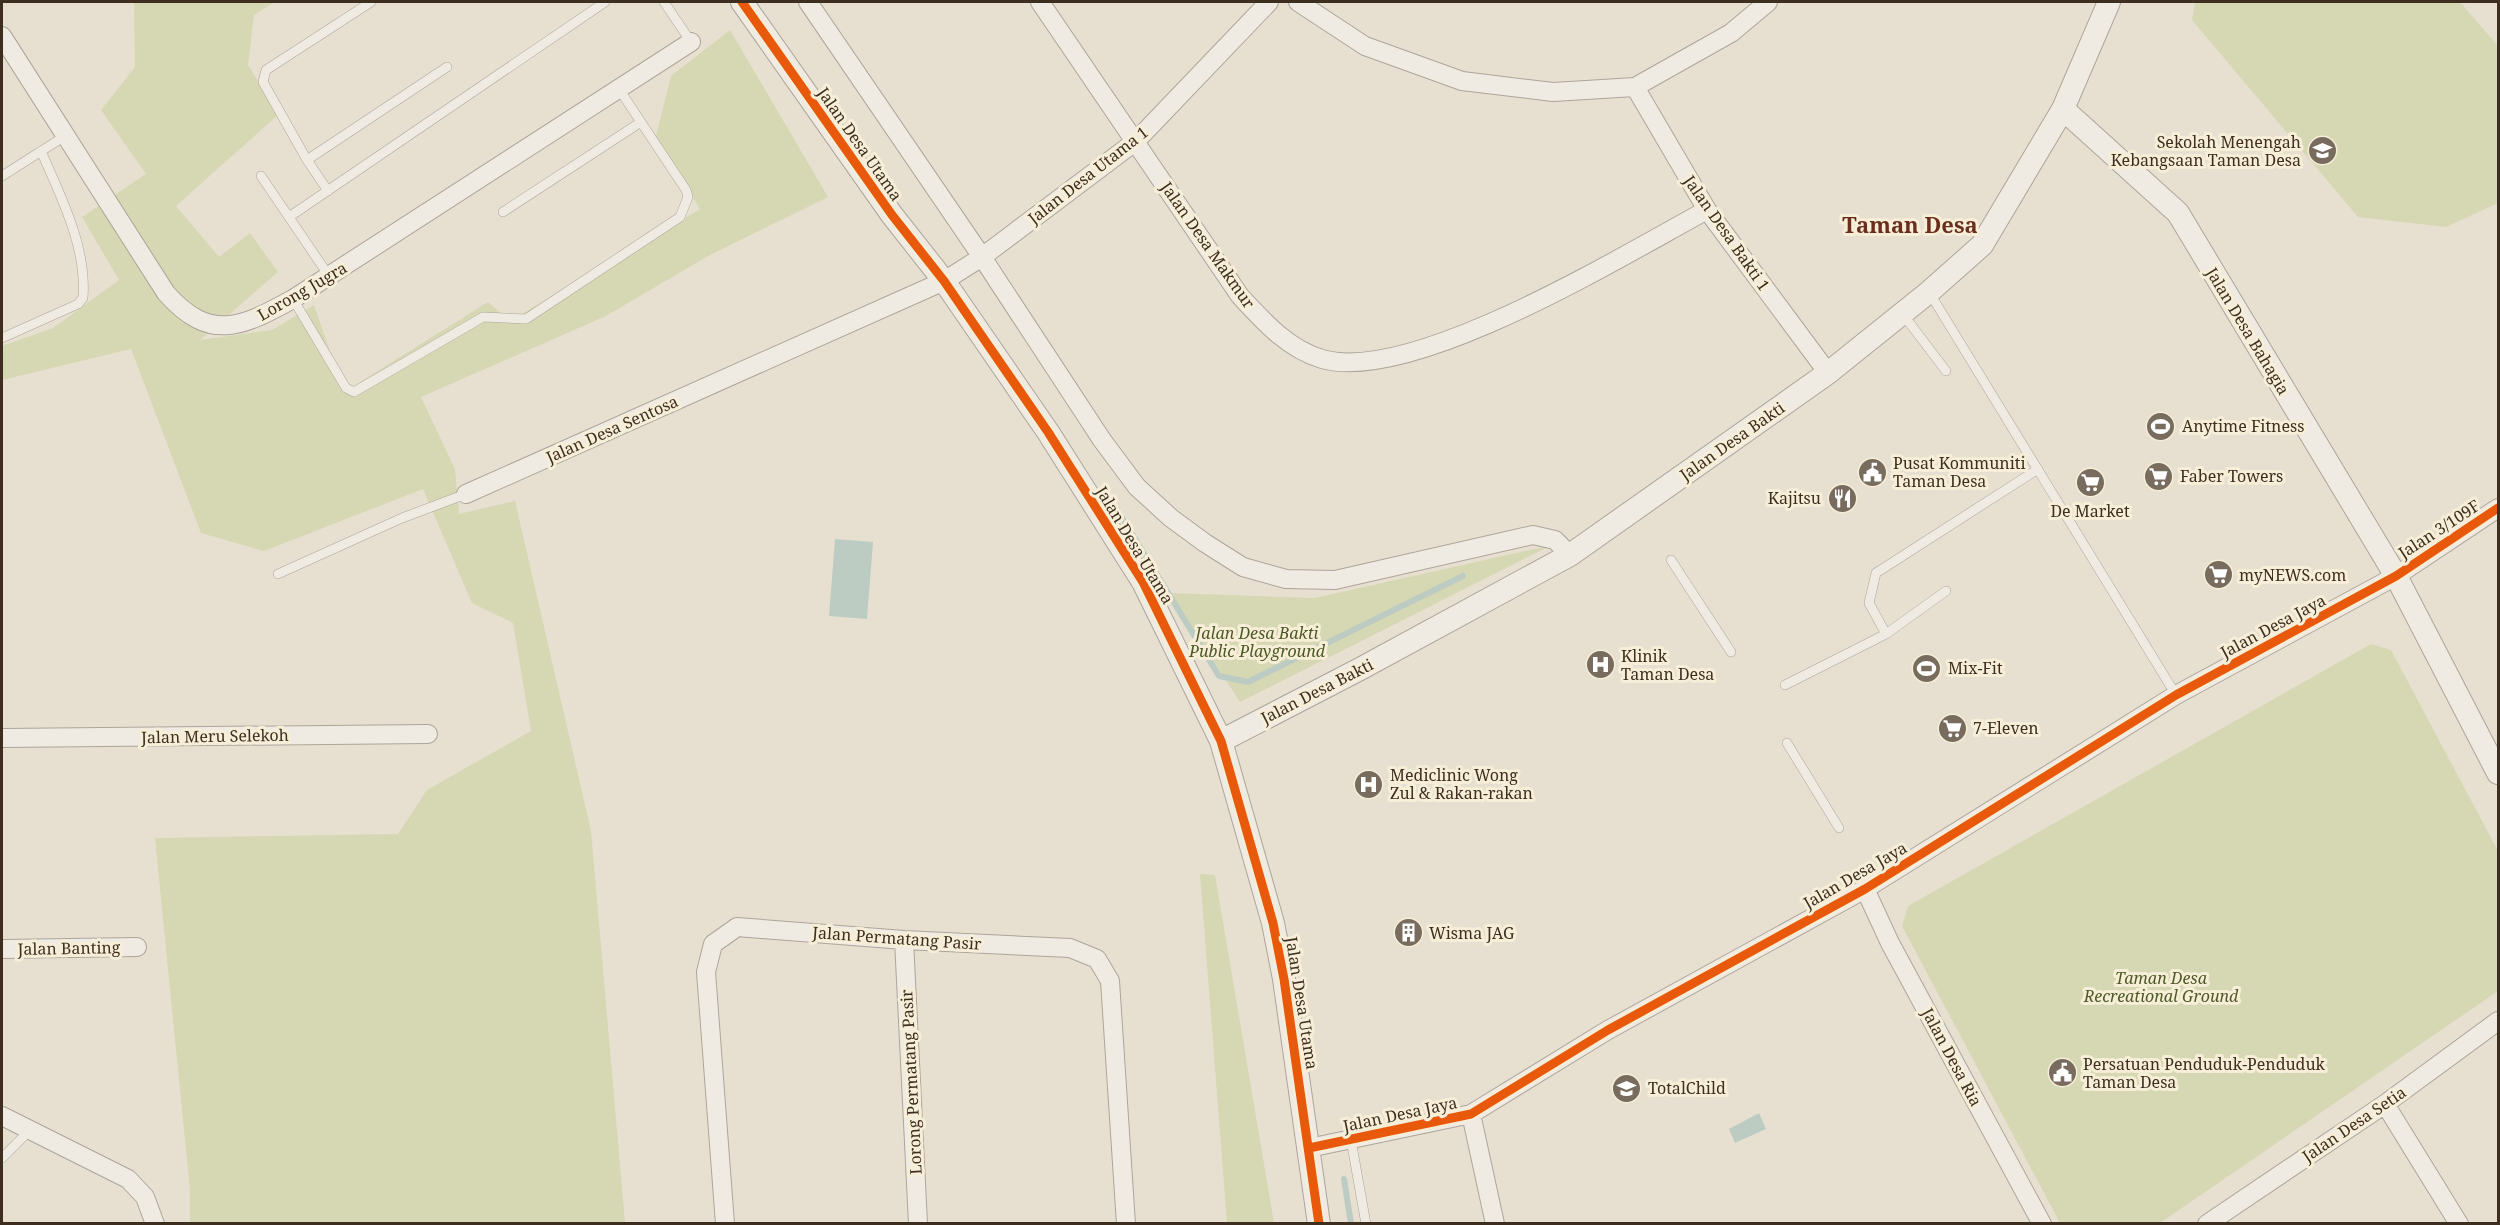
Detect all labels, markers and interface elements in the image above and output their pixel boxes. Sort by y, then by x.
street label: Jalan Desa Utama [812,82,907,205]
street label: Jalan Desa Utama 1 [1022,121,1153,230]
place label: Sekolah Menengah Kebangsaan Taman Desa [2111,131,2301,171]
school or university icon: Sekolah Menengah Kebangsaan Taman Desa [2306,135,2338,167]
street label: Jalan Desa Bakti 1 [1678,170,1775,295]
street label: Jalan Desa Makmur [1155,176,1260,313]
district label: Taman Desa [1842,209,1978,239]
street label: Lorong Jugra [253,257,351,325]
street label: Jalan Desa Bahagia [2201,262,2295,399]
street label: Jalan Desa Sentosa [542,390,682,468]
street label: Jalan Desa Bakti [1674,397,1789,486]
sports icon: Anytime Fitness [2145,410,2177,442]
place label: Anytime Fitness [2182,415,2304,437]
place label: Pusat Kommuniti Taman Desa [1893,452,2026,492]
public building icon: Pusat Kommuniti Taman Desa [1856,456,1888,488]
supermarket icon: Faber Towers [2143,460,2175,492]
place label: Faber Towers [2180,465,2283,487]
supermarket icon: De Market [2074,467,2106,499]
street label: Jalan Desa Utama [1091,481,1179,608]
restaurant icon: Kajitsu [1826,482,1858,514]
place label: Kajitsu [1768,487,1821,509]
street label: Jalan 3/109F [2393,494,2484,564]
place label: De Market [2050,500,2130,522]
supermarket icon: myNEWS.com [2202,559,2234,591]
place label: myNEWS.com [2239,564,2346,586]
street label: Jalan Desa Jaya [2216,589,2329,663]
park label: Jalan Desa Bakti Public Playground [1188,622,1326,662]
place label: Klinik Taman Desa [1621,645,1714,685]
hospital icon: Klinik Taman Desa [1584,649,1616,681]
sports icon: Mix-Fit [1911,652,1943,684]
street label: Jalan Desa Bakti [1256,653,1377,729]
place label: Mix-Fit [1948,657,2003,679]
supermarket icon: 7-Eleven [1936,712,1968,744]
place label: 7-Eleven [1973,717,2039,739]
street label: Jalan Meru Selekoh [140,724,289,748]
place label: Mediclinic Wong Zul & Rakan-rakan [1390,764,1533,804]
hospital icon: Mediclinic Wong Zul & Rakan-rakan [1353,768,1385,800]
street label: Jalan Desa Jaya [1798,836,1911,914]
building icon: Wisma JAG [1392,917,1424,949]
street label: Jalan Permatang Pasir [811,921,983,955]
place label: Wisma JAG [1429,922,1515,944]
street label: Jalan Desa Utama [1280,934,1323,1071]
street label: Jalan Banting [16,936,121,960]
park label: Taman Desa Recreational Ground [2083,967,2239,1007]
street label: Lorong Permatang Pasir [895,988,927,1175]
street label: Jalan Desa Ria [1916,1003,1987,1110]
place label: Persatuan Penduduk-Penduduk Taman Desa [2083,1053,2326,1093]
public building icon: Persatuan Penduduk-Penduduk Taman Desa [2046,1057,2078,1089]
school or university icon: TotalChild [1611,1072,1643,1104]
place label: TotalChild [1648,1077,1726,1099]
street label: Jalan Desa Setia [2297,1081,2410,1167]
street label: Jalan Desa Jaya [1340,1091,1459,1137]

